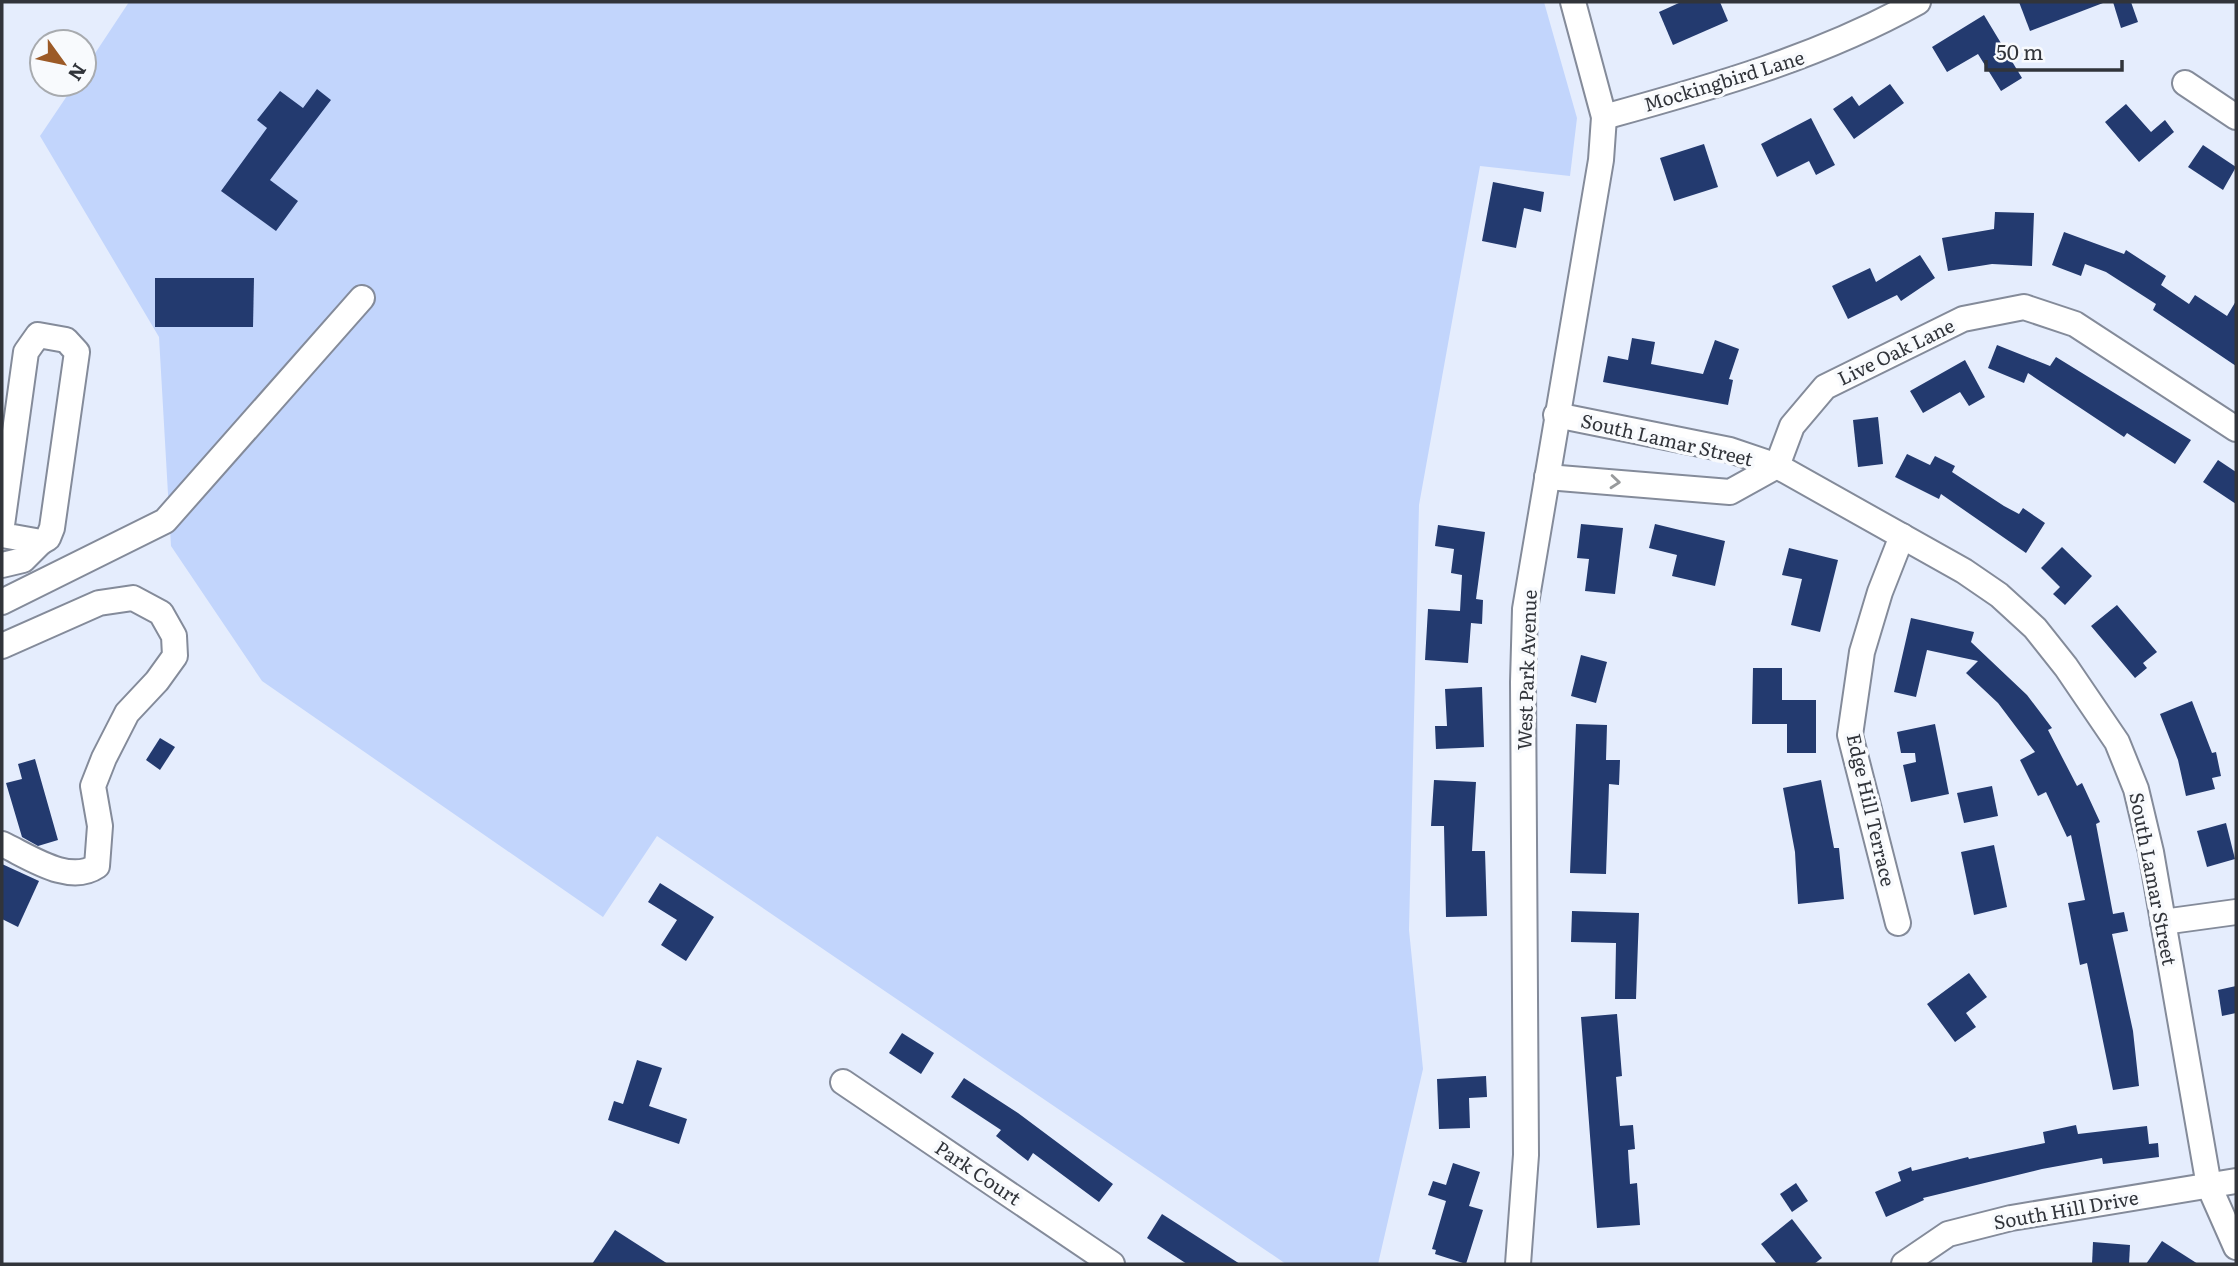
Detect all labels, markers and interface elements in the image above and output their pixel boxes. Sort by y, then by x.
north arrow [28,28,98,98]
scale bar [1986,28,2122,72]
text: 50 m [1996,35,2043,66]
street label: Mockingbird Lane [1640,42,1808,118]
text: N [62,58,94,87]
street label: Live Oak Lane [1832,311,1959,391]
street label: South Lamar Street [1578,406,1756,473]
one-way arrow [1610,474,1621,489]
street label: West Park Avenue [1509,589,1543,751]
street label: Edge Hill Terrace [1841,731,1903,889]
street label: South Lamar Street [2123,790,2185,968]
street label: Park Court [930,1133,1027,1211]
street label: South Hill Drive [1991,1182,2141,1236]

